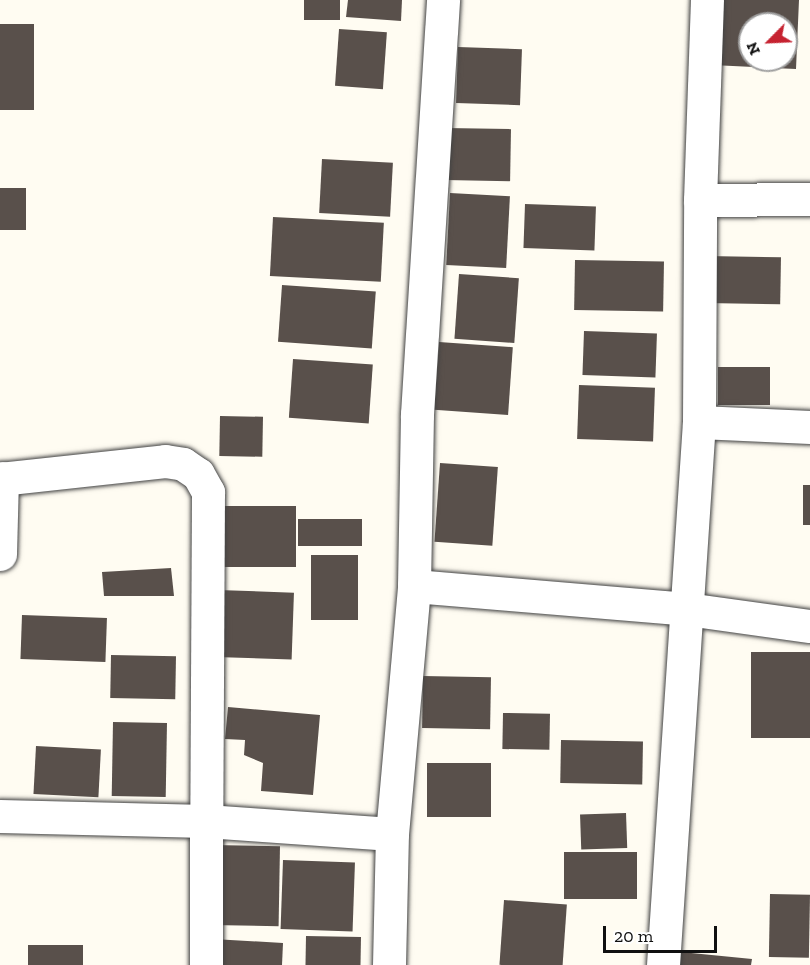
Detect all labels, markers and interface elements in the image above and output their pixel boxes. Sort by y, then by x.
north arrow [738,12,798,72]
text: N [742,39,764,58]
scale bar [606,914,720,952]
text: 20 m [614,925,653,947]

